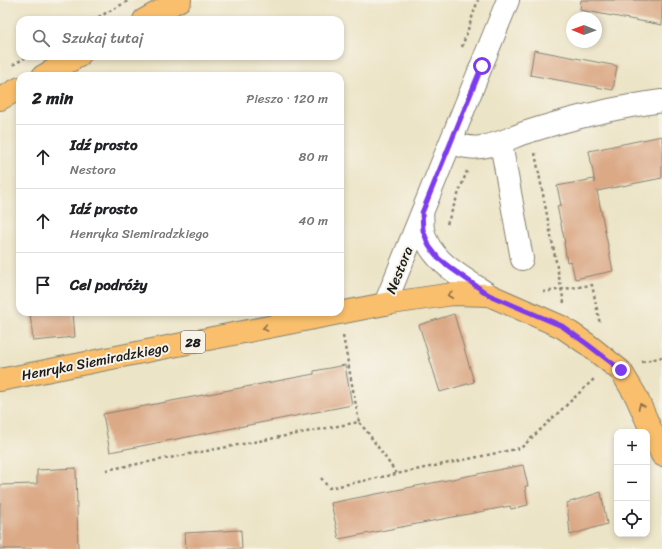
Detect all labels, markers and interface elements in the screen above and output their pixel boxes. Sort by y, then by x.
north arrow [566,12,602,48]
search box [16,16,344,60]
text: Szukaj tutaj [62,25,143,51]
icon: search [30,27,52,49]
route start [473,57,491,75]
text: 2 min [32,83,73,113]
text: Pieszo · 120 m [246,87,328,110]
text: Idź prosto [70,132,138,158]
text: 80 m [299,145,328,168]
icon: ahead [32,146,54,168]
text: Nestora [70,158,116,181]
text: Idź prosto [70,196,138,222]
text: 40 m [298,209,328,232]
icon: ahead [32,210,54,232]
text: Henryka Siemiradzkiego [70,222,209,245]
street label: Nestora [379,243,420,298]
text: Cel podróży [70,272,147,298]
icon: arrive [32,274,54,296]
one-way arrow [447,290,453,299]
one-way arrow [261,323,268,331]
road number: 28 [181,331,205,353]
street label: Henryka Siemiradzkiego [19,335,171,388]
route end [612,361,630,379]
one-way arrow [638,403,646,411]
map controls [614,429,650,537]
button: + [614,429,650,465]
button: − [614,465,650,501]
button: locate [614,501,650,537]

